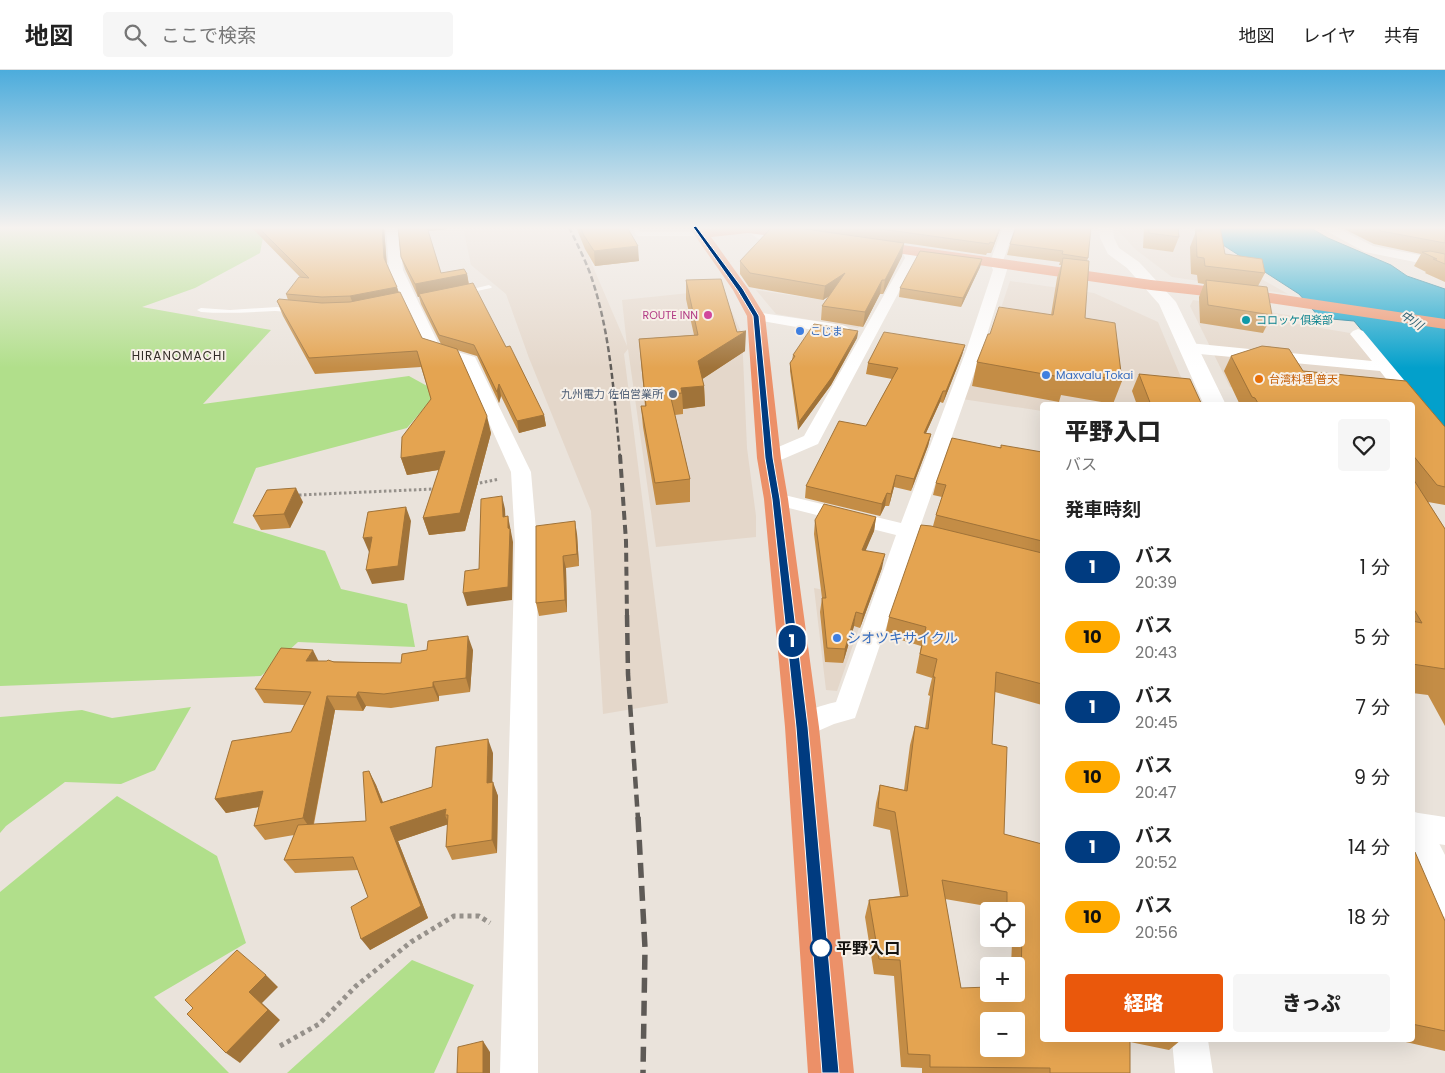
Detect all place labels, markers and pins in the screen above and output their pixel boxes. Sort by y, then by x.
place label: ROUTE INN [643,307,698,323]
marker: ROUTE INN [702,309,714,321]
place label: コロッケ俱楽部 [1256,312,1333,328]
marker: コロッケ俱楽部 [1240,314,1252,326]
place label: こじま [810,323,843,339]
marker: こじま [794,325,806,337]
place label: Maxvalu Tokai [1056,367,1134,383]
marker: Maxvalu Tokai [1040,369,1052,381]
place label: 台湾料理 普天 [1269,371,1338,387]
marker: 台湾料理 普天 [1253,373,1265,385]
place label: 九州電力 佐伯営業所 [561,386,664,402]
marker: 九州電力 佐伯営業所 [667,388,679,400]
place label: シオツキサイクル [847,628,958,648]
marker: シオツキサイクル [831,632,843,644]
marker: 平野入口 [810,937,832,959]
place label: 平野入口 [836,937,900,960]

